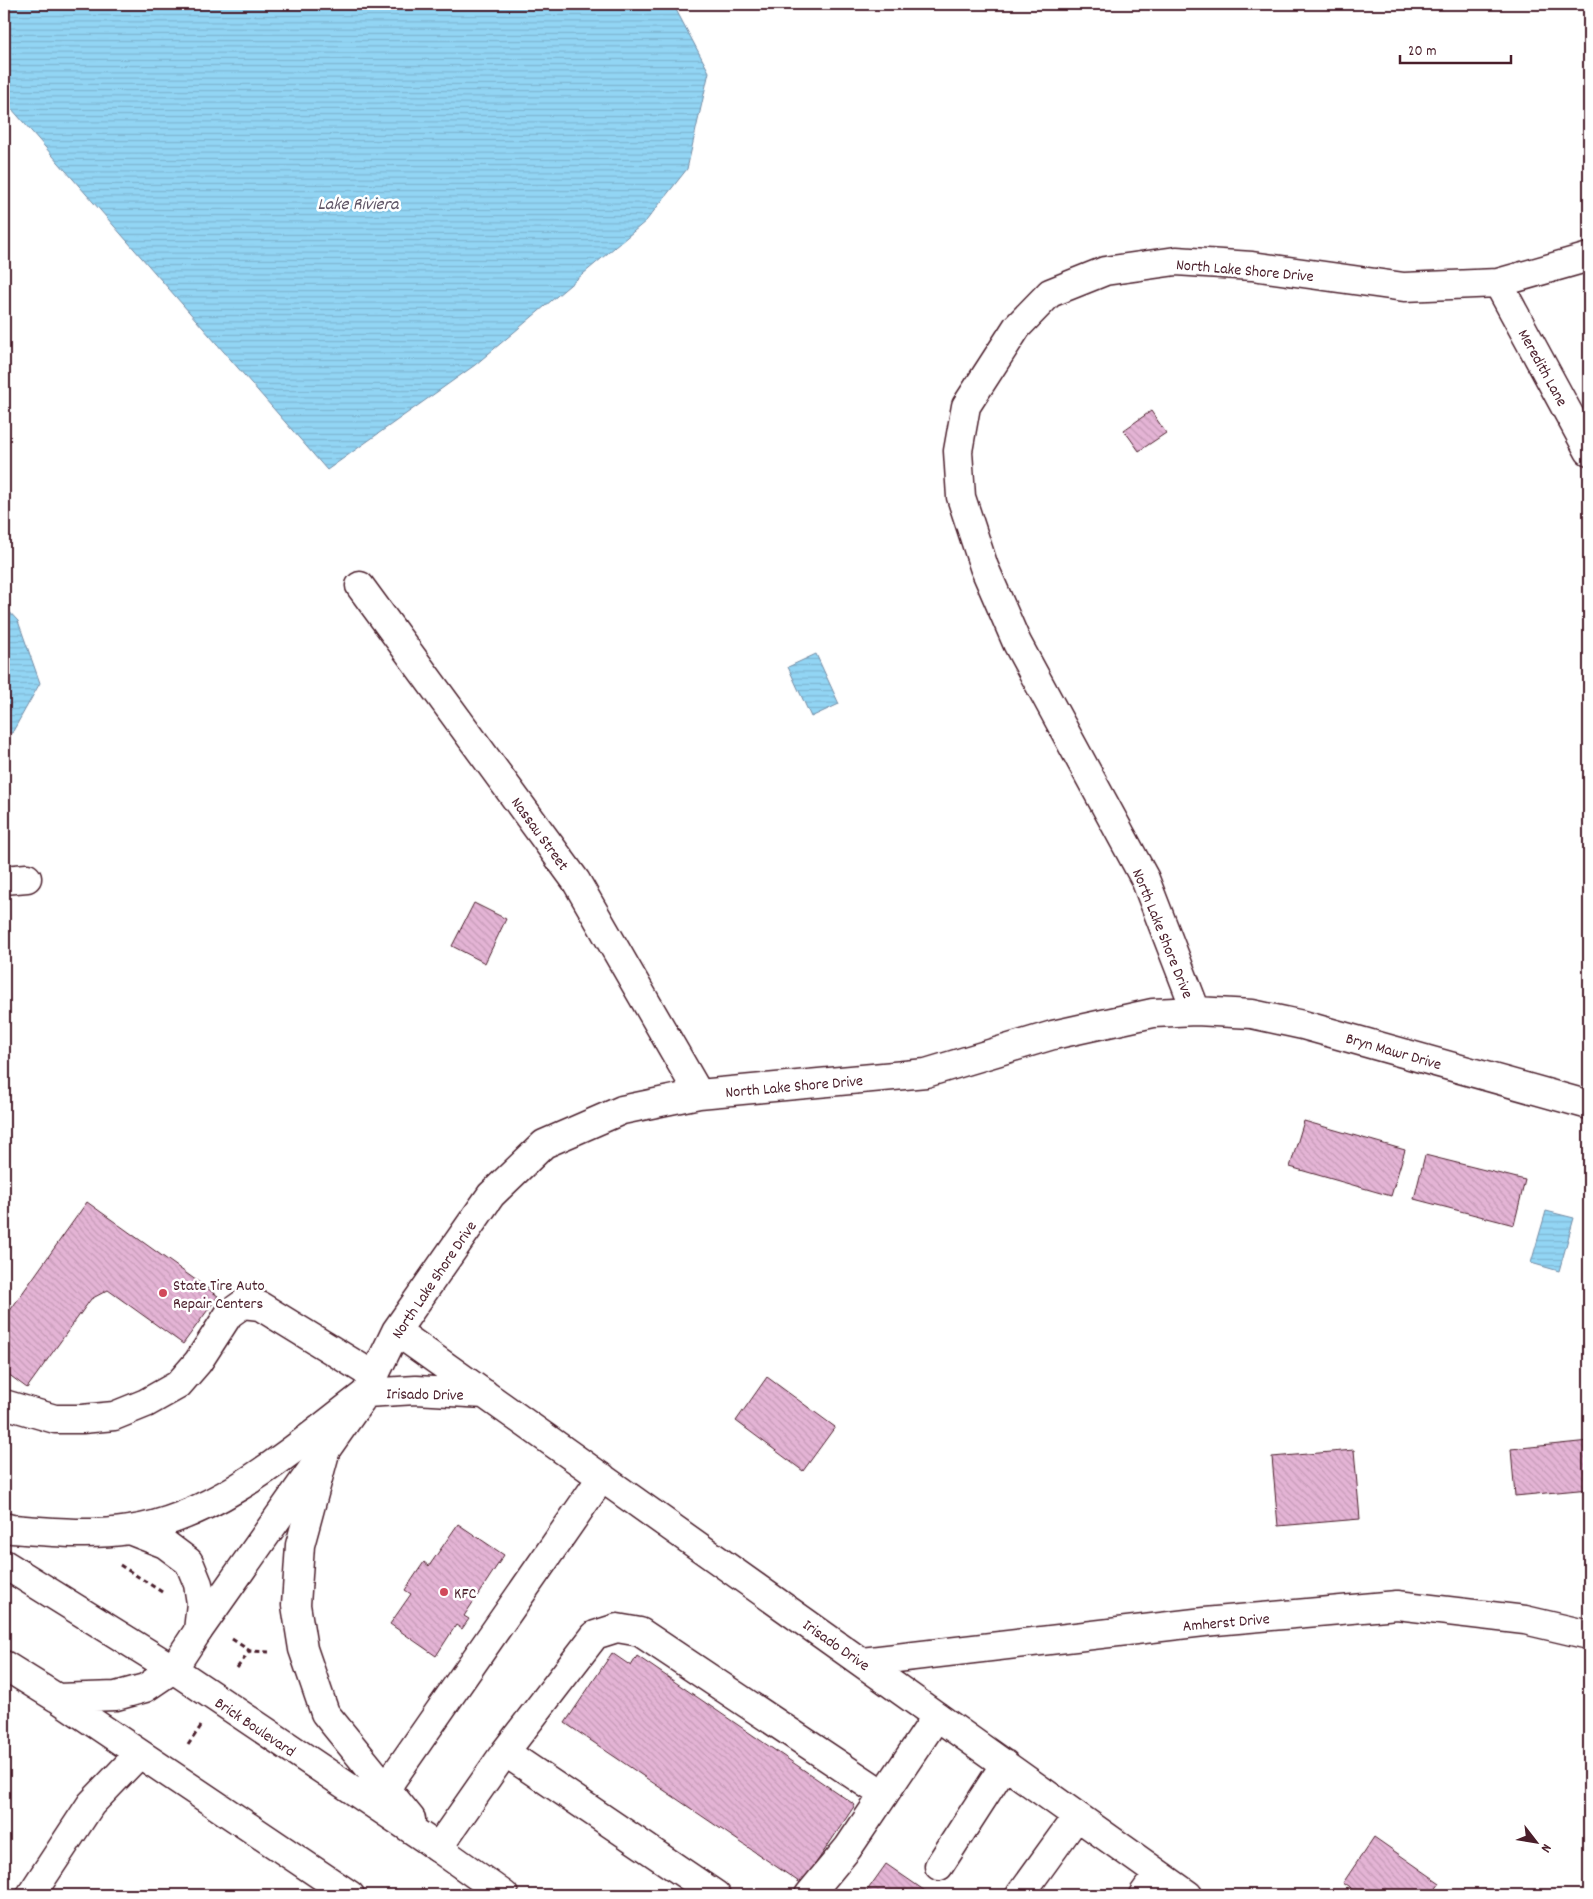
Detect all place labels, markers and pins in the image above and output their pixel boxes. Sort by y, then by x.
place label: State Tire Auto Repair Centers [173,1275,265,1316]
marker: State Tire Auto Repair Centers [157,1287,169,1299]
place label: KFC [454,1583,477,1606]
marker: KFC [438,1586,450,1598]

